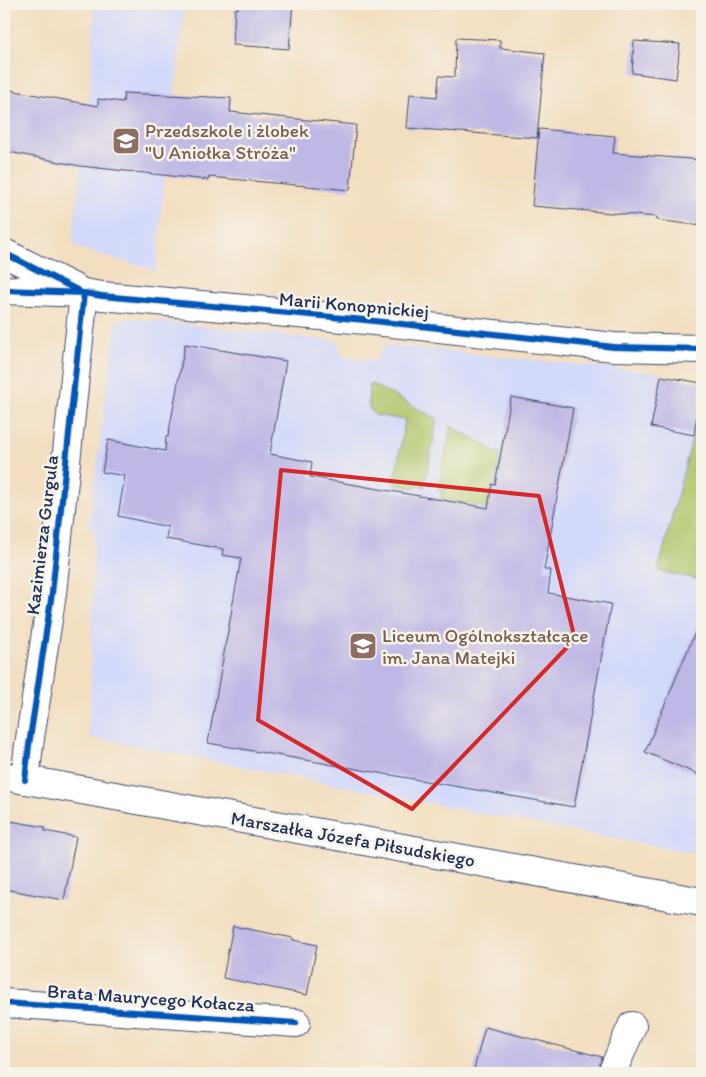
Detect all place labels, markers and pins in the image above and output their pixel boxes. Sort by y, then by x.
place label: Przedszkole i żlobek "U Aniołka Stróża" [145,119,309,164]
school or university icon: Przedszkole i żlobek "U Aniołka Stróża" [111,126,141,156]
place label: Liceum Ogólnokształcące im. Jana Matejki [382,624,588,669]
school or university icon: Liceum Ogólnokształcące im. Jana Matejki [348,631,378,661]

